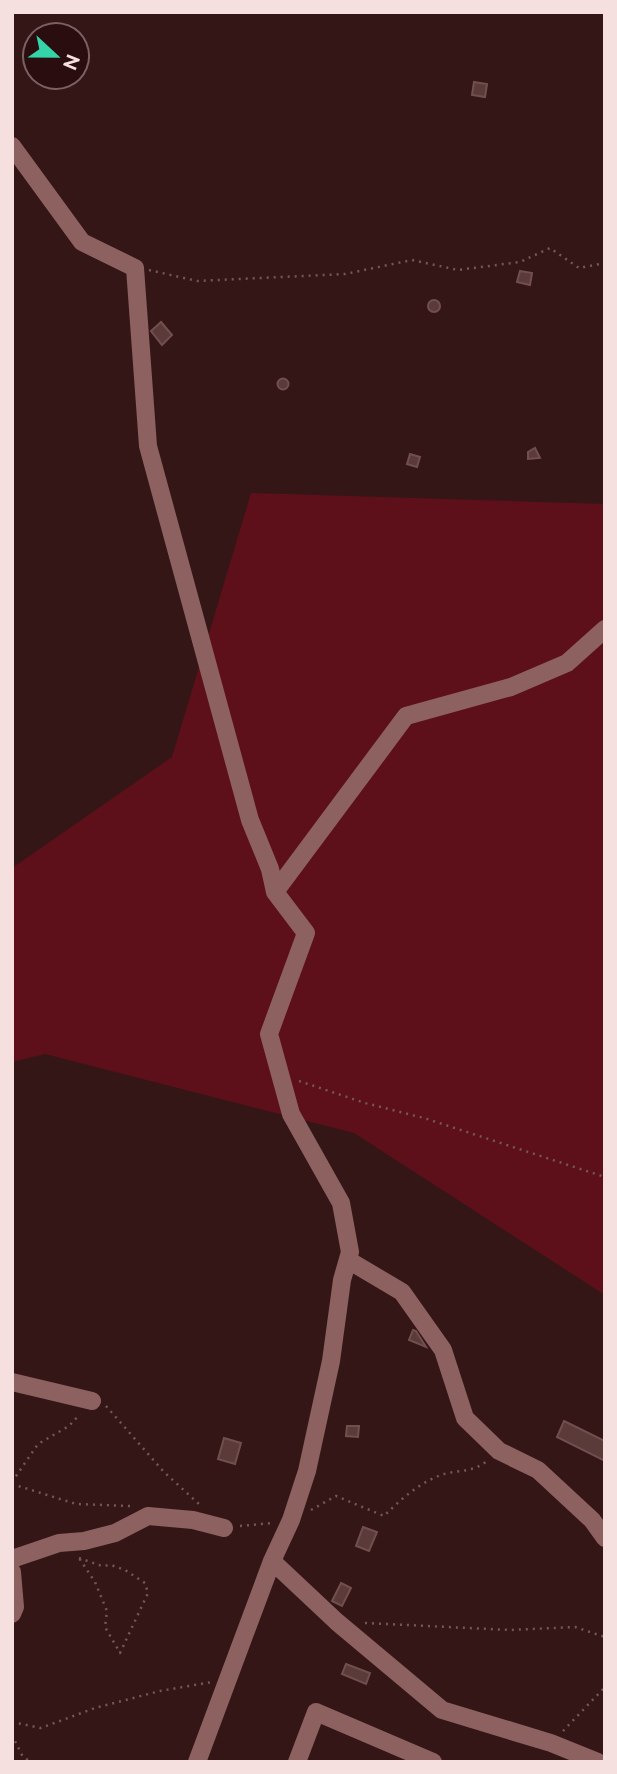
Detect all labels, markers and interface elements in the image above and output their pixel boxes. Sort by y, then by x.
north arrow [21,21,91,91]
text: N [59,52,85,73]

